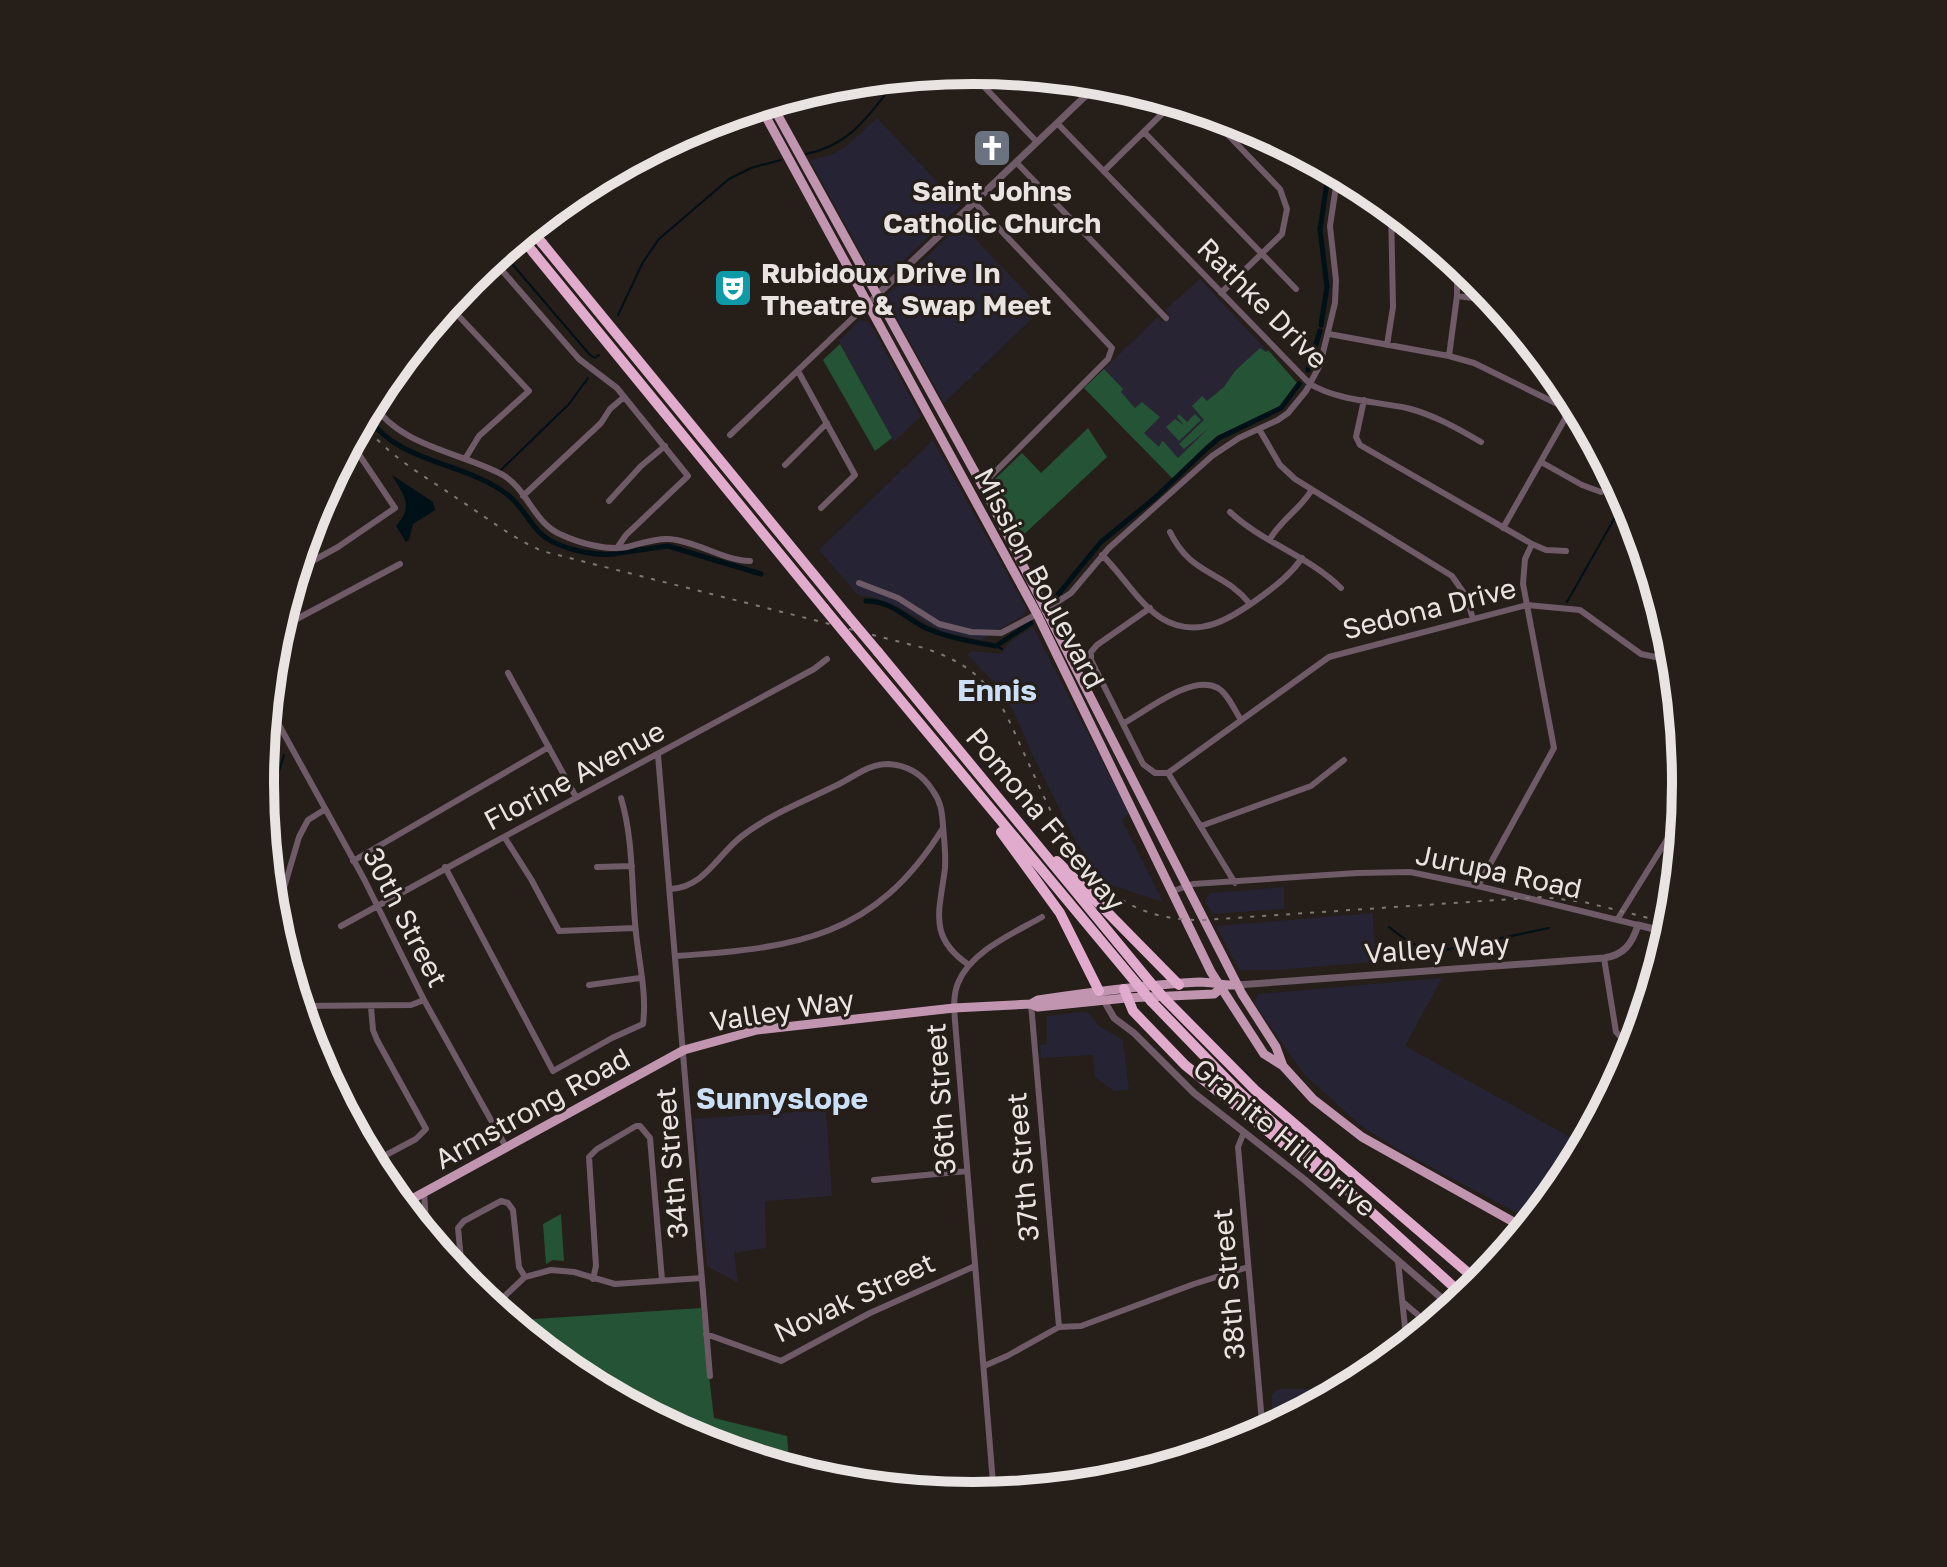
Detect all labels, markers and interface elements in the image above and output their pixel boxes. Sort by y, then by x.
church icon: Saint Johns Catholic Church [971,127,1013,169]
place label: Saint Johns Catholic Church [883,174,1101,239]
street label: Rathke Drive [1191,231,1335,375]
place label: Rubidoux Drive In Theatre & Swap Meet [761,256,1052,321]
theatre icon: Rubidoux Drive In Theatre & Swap Meet [712,267,754,309]
street label: Mission Boulevard [968,462,1112,694]
street label: Sedona Drive [1339,571,1519,645]
district label: Ennis [957,672,1037,708]
street label: Florine Avenue [478,714,670,836]
street label: Pomona Freeway [960,721,1132,918]
street label: Jurupa Road [1413,837,1585,905]
street label: 30th Street [357,842,455,992]
street label: Valley Way [1363,926,1511,970]
street label: Valley Way [708,982,857,1038]
street label: 36th Street [918,1022,962,1176]
street label: Armstrong Road [429,1041,635,1175]
street label: Granite Hill Drive [1187,1051,1383,1223]
district label: Sunnyslope [696,1080,868,1116]
street label: 34th Street [648,1086,694,1240]
street label: 37th Street [999,1091,1045,1243]
street label: 38th Street [1205,1207,1251,1361]
street label: Novak Street [768,1245,940,1349]

